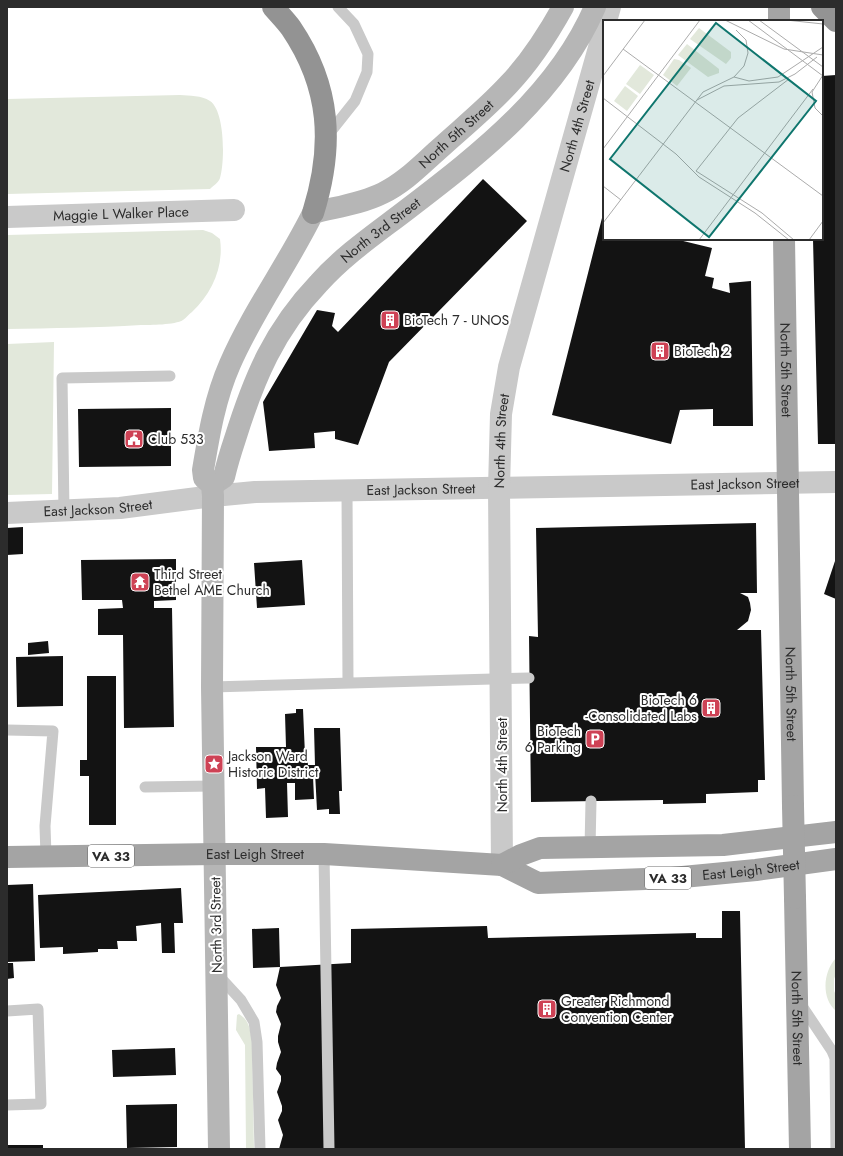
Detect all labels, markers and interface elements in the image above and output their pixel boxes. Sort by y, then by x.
inset map [603,20,823,240]
street label: North 4th Street [554,77,600,174]
street label: North 5th Street [414,95,498,173]
street label: North 3rd Street [336,192,425,268]
street label: Maggie L Walker Place [53,201,189,226]
building icon: BioTech 7 - UNOS [379,309,401,331]
place label: BioTech 7 - UNOS [404,310,510,330]
street label: North 5th Street [775,323,797,418]
building icon: BioTech 2 [649,340,671,362]
place label: BioTech 2 [674,341,730,361]
street label: North 4th Street [489,392,514,489]
public building icon: Club 533 [123,428,145,450]
place label: Club 533 [148,429,204,449]
street label: East Jackson Street [690,473,800,495]
street label: East Jackson Street [366,478,476,500]
street label: East Jackson Street [43,494,154,521]
place label: Third Street Bethel AME Church [154,564,270,600]
temple icon: Third Street Bethel AME Church [129,571,151,593]
street label: North 5th Street [780,647,802,742]
place label: BioTech 6 -Consolidated Labs [585,690,697,726]
building icon: BioTech 6 -Consolidated Labs [700,697,722,719]
street label: North 4th Street [492,717,512,812]
place label: BioTech 6 Parking [525,721,581,757]
parking icon: BioTech 6 Parking [584,728,606,750]
place label: Jackson Ward Historic District [226,746,319,782]
place icon: Jackson Ward Historic District [203,753,225,775]
street label: East Leigh Street [206,844,305,864]
road number: VA 33 [88,845,134,867]
street label: East Leigh Street [701,854,801,885]
road number: VA 33 [645,867,691,889]
street label: North 3rd Street [205,876,227,973]
street label: North 5th Street [786,970,808,1066]
place label: Greater Richmond Convention Center [561,991,672,1027]
building icon: Greater Richmond Convention Center [536,998,558,1020]

